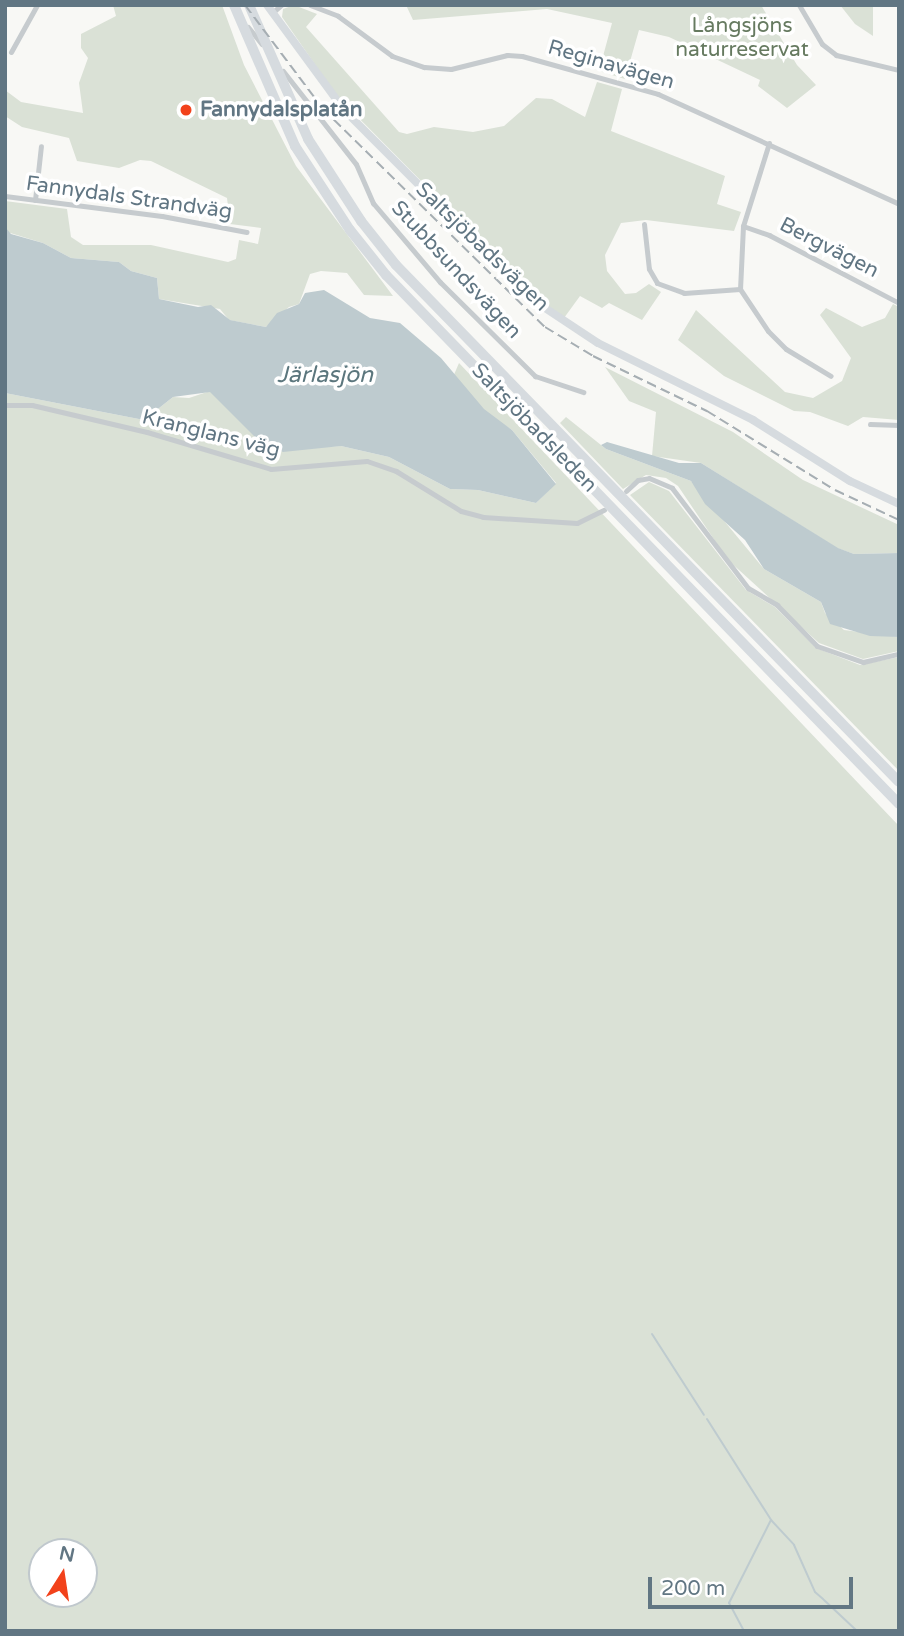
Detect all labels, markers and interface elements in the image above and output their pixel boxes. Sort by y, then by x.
park label: Långsjöns naturreservat [675,13,809,63]
street label: Reginavägen [545,35,677,95]
place label: Fannydalsplatån [200,97,362,123]
marker: Fannydalsplatån [178,102,194,118]
street label: Fannydals Strandväg [24,171,234,225]
street label: Saltsjöbadsvägen [410,177,554,317]
street label: Stubbsundsvägen [386,196,526,344]
street label: Bergvägen [775,212,883,284]
street label: Saltsjöbadsleden [466,358,602,498]
water label: Järlasjön [277,361,373,389]
street label: Kranglans väg [139,405,283,463]
north arrow [28,1538,98,1608]
text: N [57,1542,77,1567]
scale bar [652,1562,857,1606]
text: 200 m [661,1576,725,1601]

